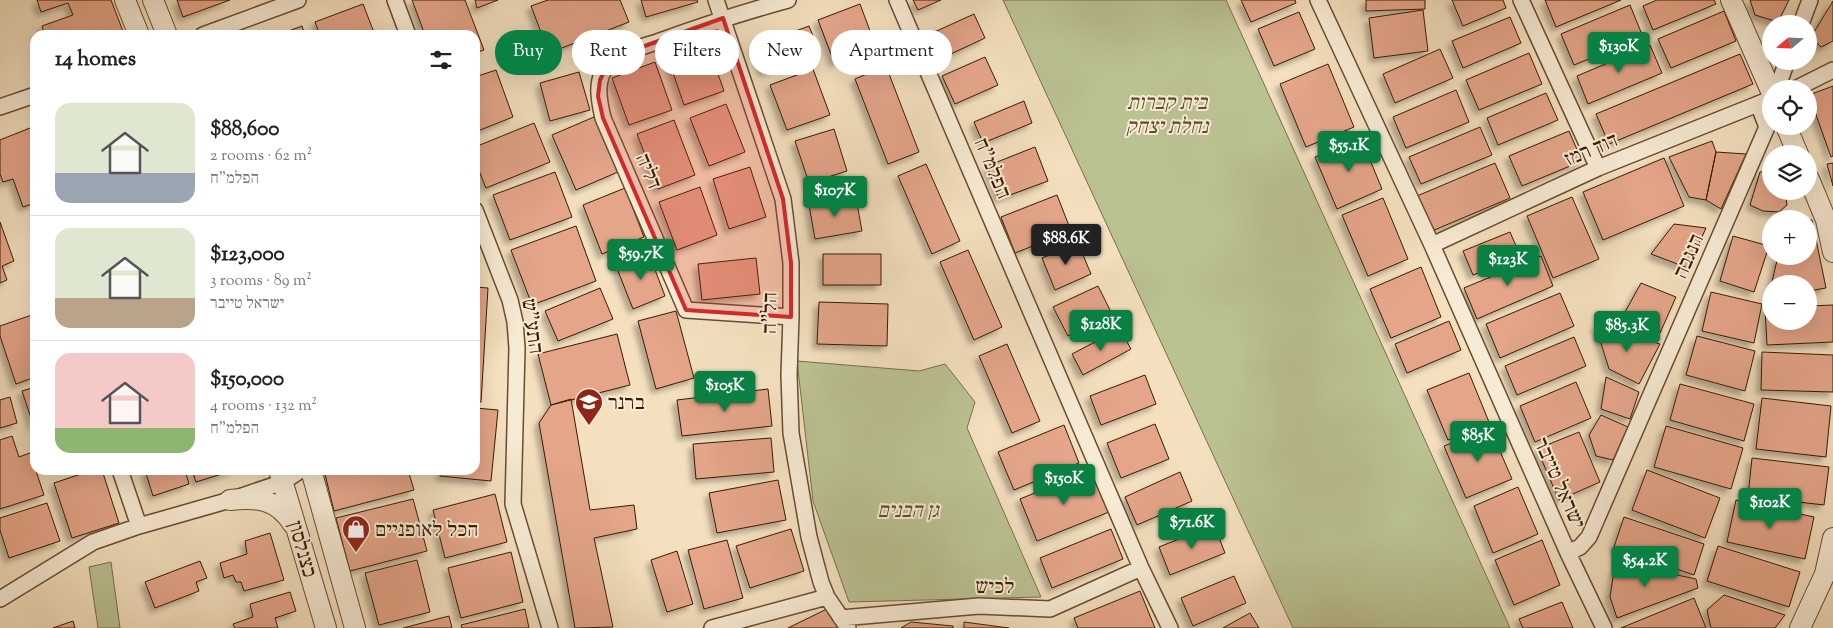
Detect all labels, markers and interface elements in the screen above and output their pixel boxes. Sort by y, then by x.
north arrow [1762,15,1818,70]
map controls [1762,15,1817,330]
chip: Buy [495,30,562,75]
chip: Rent [572,30,645,75]
chip: Filters [655,30,739,75]
chip: New [749,30,821,75]
chip: Apartment [831,30,952,75]
pin: $130K [1584,32,1654,74]
text: $130K [1599,36,1639,59]
text: 14 homes [55,45,136,75]
icon: filters [427,46,455,74]
button: locate [1762,80,1817,135]
park label: בית קברות נחלת יצחק [1126,89,1210,143]
text: $88,600 [210,115,279,145]
icon: home [95,123,155,183]
street label: דוד רמז [1560,126,1623,176]
pin: $55.1K [1308,130,1390,173]
street label: הפלמ"ח [965,133,1017,204]
text: $55.1K [1329,135,1369,158]
text: 2 rooms · 62 m² [210,145,312,168]
button: layers [1762,145,1817,200]
street label: דליה [626,149,668,194]
text: הפלמ"ח [210,168,259,191]
pin: $107K [800,176,870,218]
text: $107K [814,180,856,203]
button: + [1762,210,1817,265]
pin: $88.6K [1025,224,1107,266]
text: $88.6K [1042,228,1090,251]
street label: הנגבה [1667,229,1713,284]
pin: $59.7K [600,238,682,281]
text: $123,000 [210,240,285,270]
text: $59.7K [618,243,664,266]
pin: $123K [1473,244,1543,287]
icon: home [95,248,155,308]
text: $123K [1488,249,1528,272]
text: 3 rooms · 89 m² [210,270,312,293]
button: − [1762,275,1817,330]
street label: הל"ה [756,292,786,334]
text: ישראל טייבר [210,293,284,316]
street label: התע"ש [512,297,550,356]
pin: $128K [1066,310,1136,352]
pin: $85.3K [1586,310,1668,353]
text: $128K [1080,314,1122,337]
text: $85.3K [1605,315,1649,338]
text: $150,000 [210,365,284,395]
pin: $105K [690,370,760,413]
icon: home [95,373,155,433]
text: $105K [705,375,745,398]
school or university icon: ברנר [574,387,604,426]
place label: ברנר [608,389,645,419]
text: 4 rooms · 132 m² [210,395,317,418]
text: הפלמ"ח [210,418,259,441]
pin: $85K [1448,420,1508,463]
text: $85K [1461,425,1495,448]
street label: ישראל טייבר [1525,433,1592,535]
pin: $150K [1029,464,1099,506]
text: $150K [1044,468,1084,491]
pin: $102K [1735,488,1805,530]
text: $102K [1749,492,1791,515]
park label: גן הבנים [877,497,941,527]
pin: $71.6K [1151,508,1233,550]
text: $71.6K [1169,512,1215,535]
shop icon: הכל לאופניים [341,514,371,553]
place label: הכל לאופניים [375,516,478,546]
street label: כצנלסון [279,518,323,581]
pin: $54.2K [1604,546,1686,588]
text: $54.2K [1622,550,1668,573]
street label: לכיש [976,573,1014,603]

